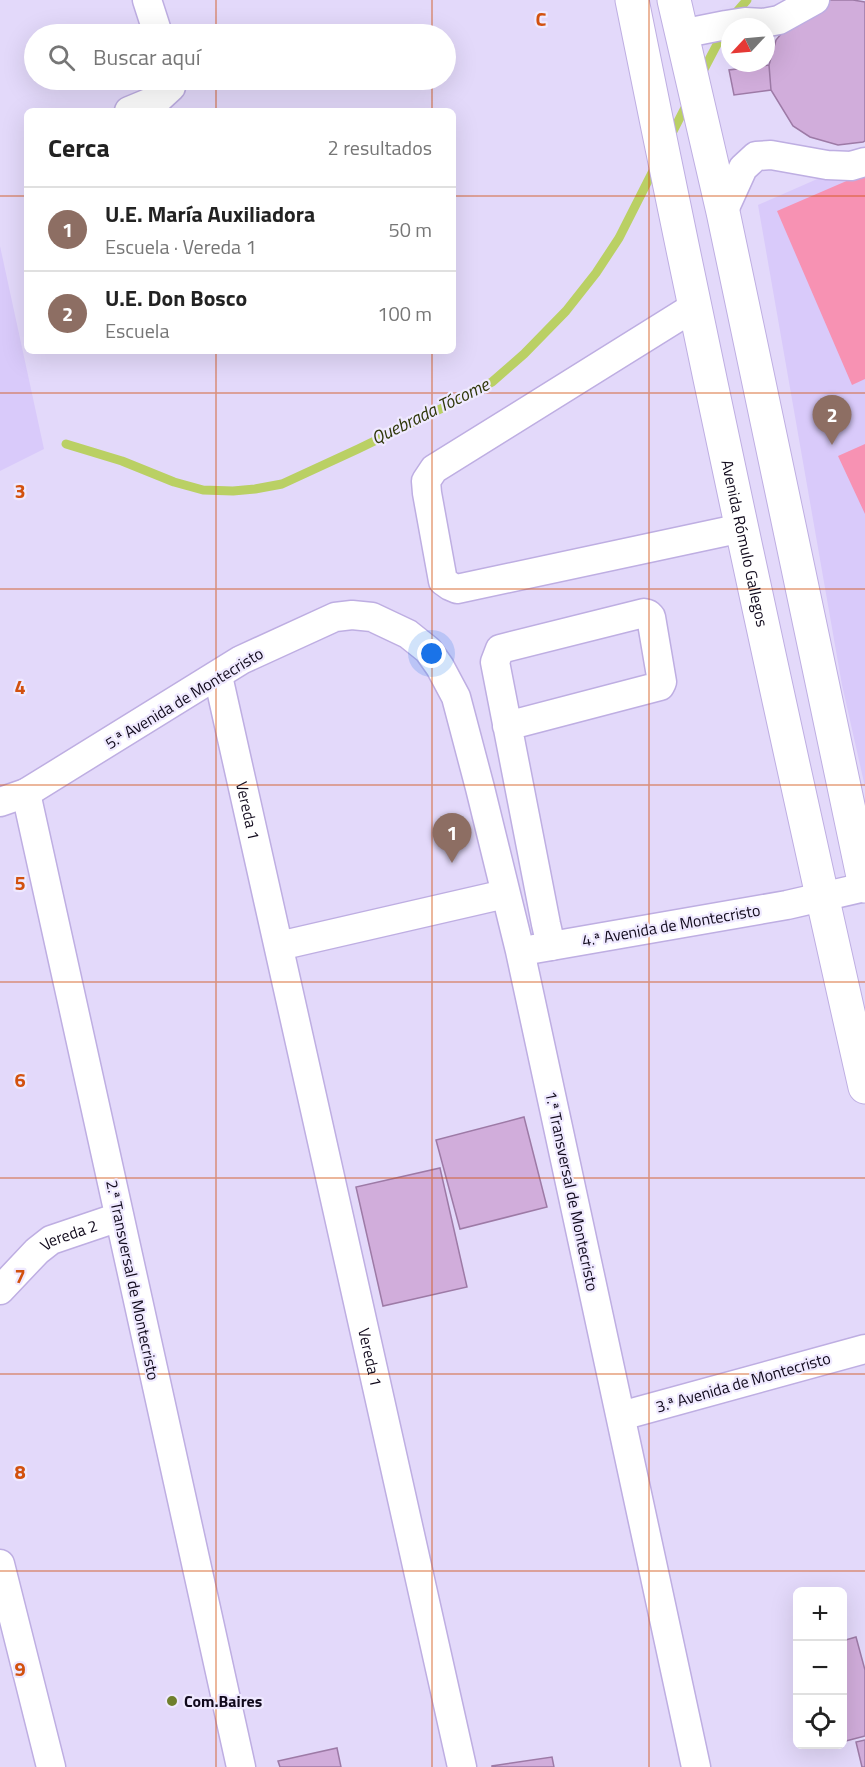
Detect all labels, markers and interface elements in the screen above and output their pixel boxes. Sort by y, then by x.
text: C [536,3,547,34]
north arrow [721,18,775,72]
search box [24,24,456,90]
text: Buscar aquí [93,40,201,74]
icon: search [45,41,78,74]
text: Cerca [48,128,110,167]
text: 2 resultados [328,132,432,163]
text: U.E. María Auxiliadora [105,197,315,231]
text: 1 [62,214,73,245]
text: 50 m [388,214,432,245]
text: Escuela · Vereda 1 [105,231,257,262]
text: U.E. Don Bosco [105,281,247,315]
text: 2 [62,298,73,329]
text: 100 m [377,298,432,329]
text: Escuela [105,315,169,346]
water label: Quebrada Tócome [366,370,495,451]
pin: 2 [812,396,852,445]
street label: Avenida Rómulo Gallegos [715,458,775,629]
text: 3 [14,475,26,506]
your location [417,639,446,668]
street label: 5.ª Avenida de Montecristo [100,641,268,755]
text: 4 [14,671,26,702]
street label: Vereda 1 [230,779,266,842]
pin: 1 [432,814,472,863]
text: 5 [14,867,26,898]
street label: 4.ª Avenida de Montecristo [580,897,762,953]
text: 6 [14,1064,26,1095]
street label: 1.ª Transversal de Montecristo [539,1089,605,1293]
street label: 2.ª Transversal de Montecristo [100,1178,166,1382]
street label: Vereda 2 [35,1213,100,1256]
text: 7 [14,1260,26,1291]
street label: Vereda 1 [352,1326,389,1389]
street label: 3.ª Avenida de Montecristo [653,1346,833,1418]
text: 8 [14,1456,26,1487]
map controls [793,1587,847,1749]
button: + [793,1587,847,1641]
button: − [793,1641,847,1695]
text: 9 [14,1653,26,1684]
place label: Com.Baires [184,1689,262,1713]
marker: Com.Baires [165,1694,179,1708]
button: locate [793,1695,847,1749]

